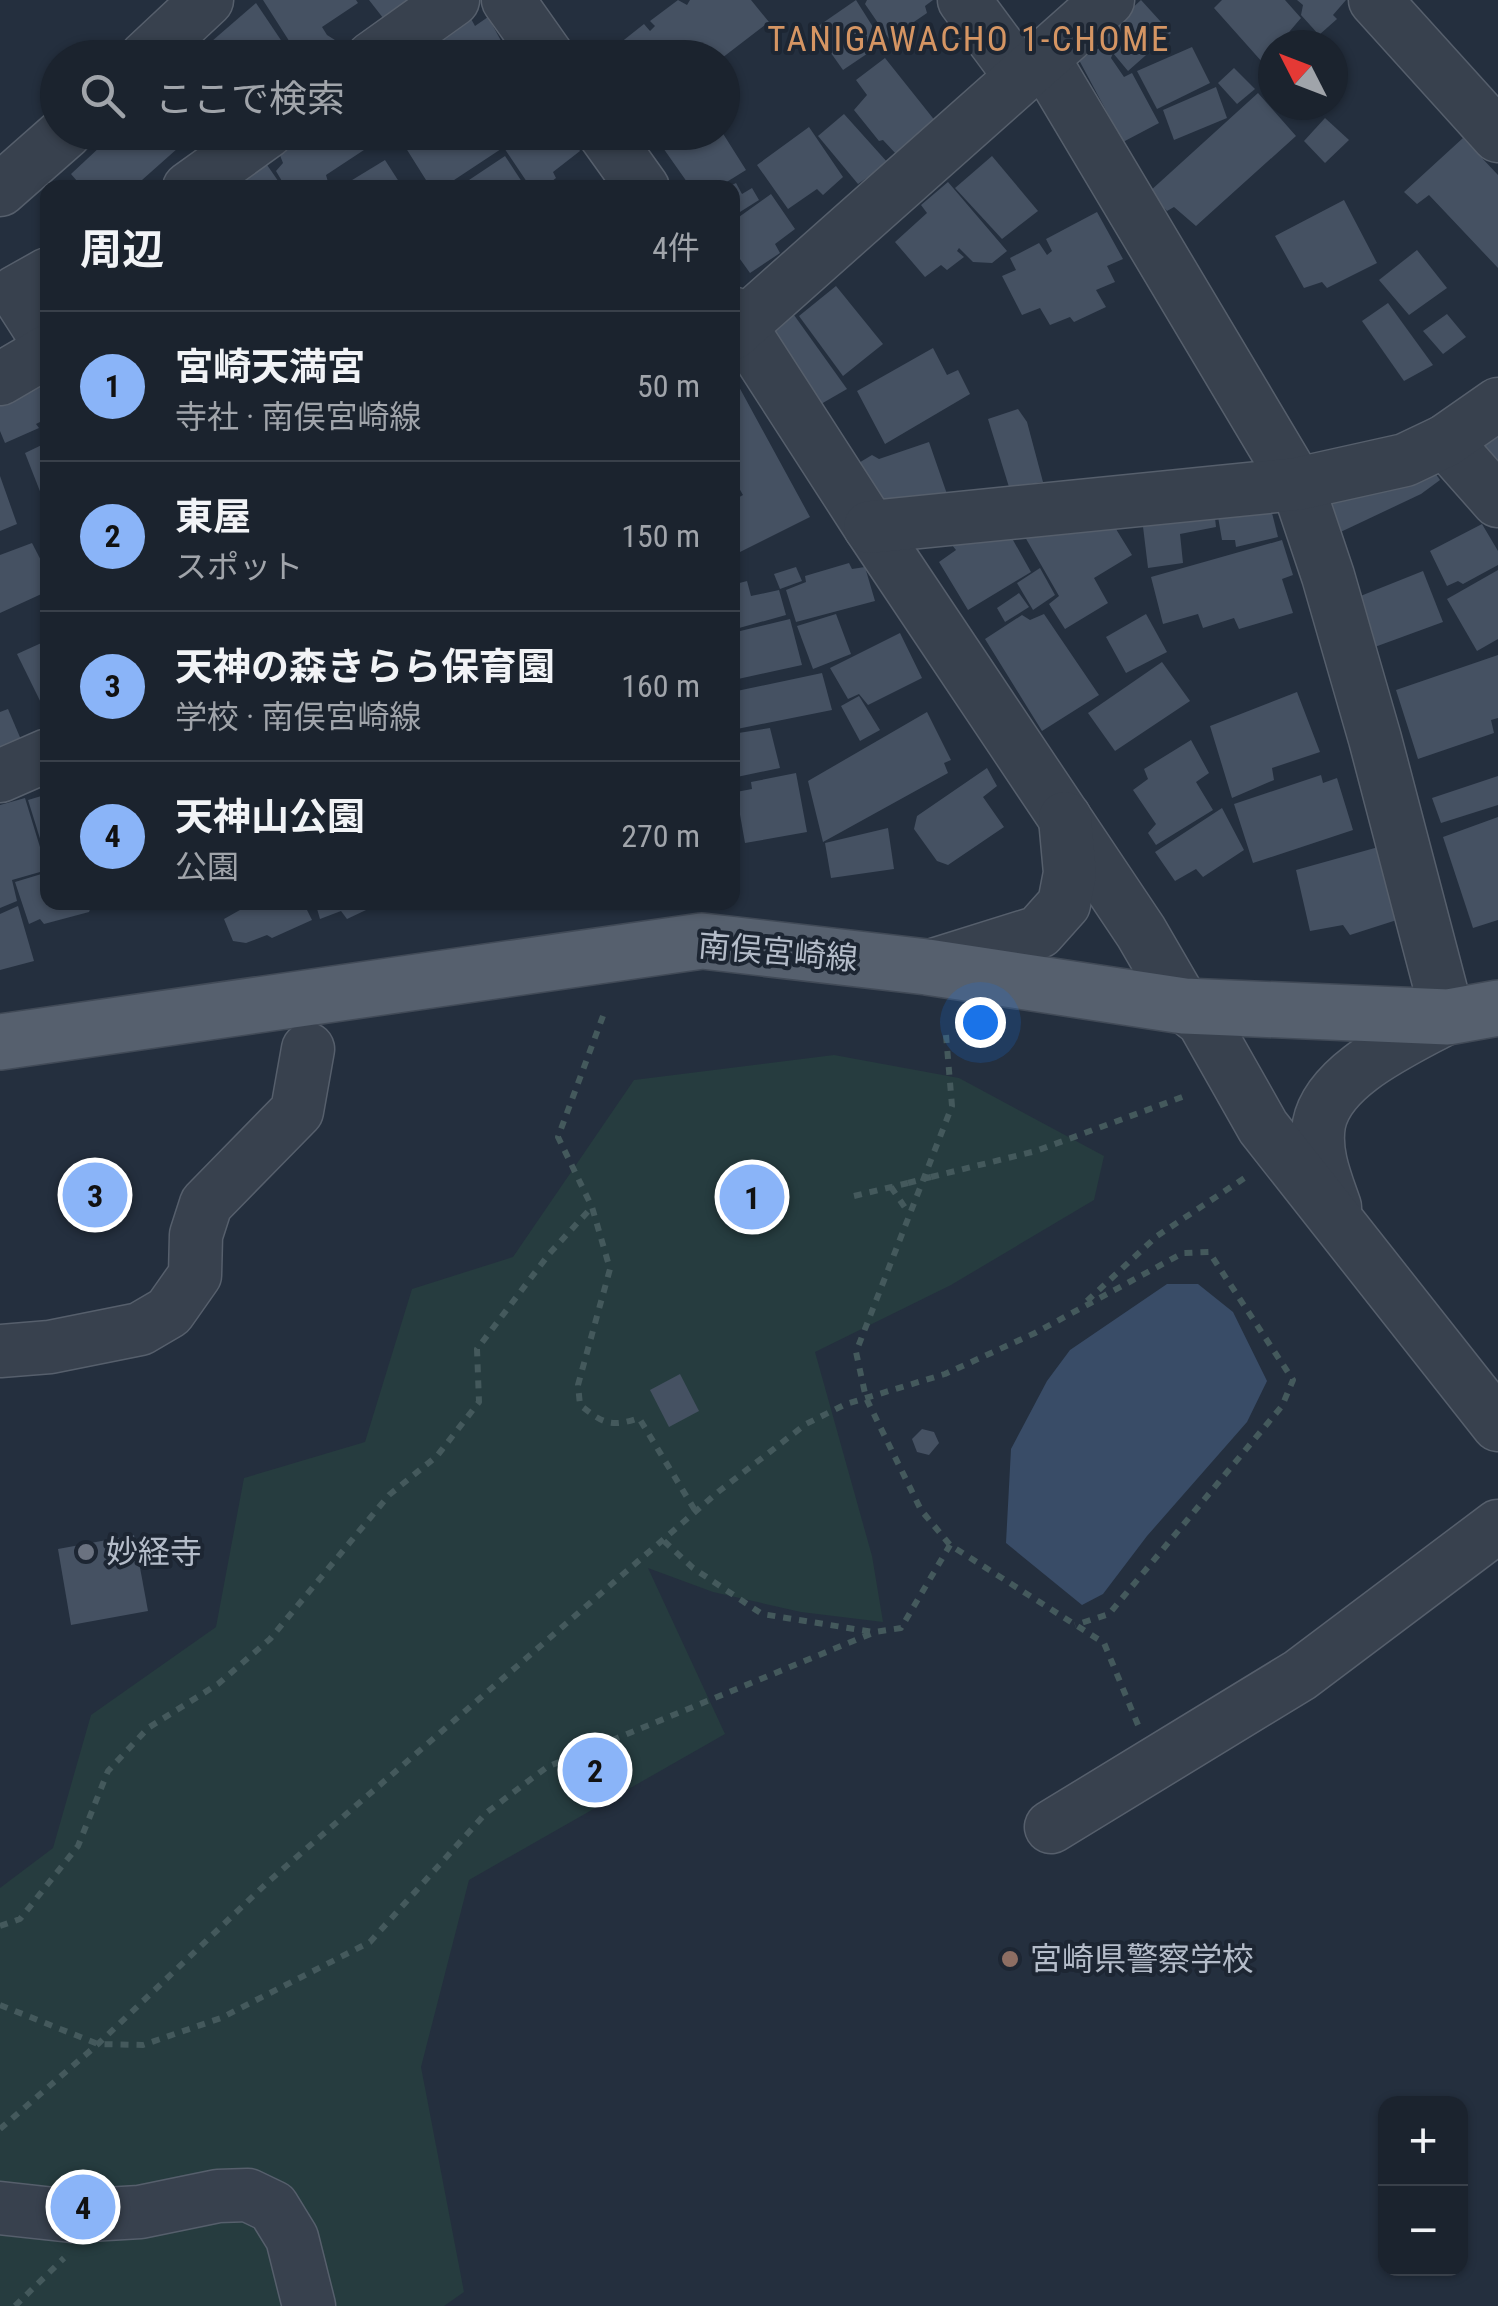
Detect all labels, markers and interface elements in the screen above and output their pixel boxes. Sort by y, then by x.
district label: TANIGAWACHO 1-CHOME [767,19,1171,60]
north arrow [1258,30,1348,120]
search box [40,40,740,150]
icon: search [75,68,130,123]
text: ここで検索 [155,77,345,121]
text: 周辺 [80,225,164,274]
text: 4件 [652,229,700,267]
text: 宮崎天満宮 [175,345,365,389]
text: 1 [104,367,121,405]
text: 50 m [637,367,700,405]
text: 寺社 · 南俣宮崎線 [175,398,422,436]
text: 東屋 [175,495,251,539]
text: 2 [104,517,121,555]
text: 150 m [621,517,700,555]
text: スポット [175,548,303,586]
text: 天神の森きらら保育園 [175,645,555,689]
text: 3 [104,667,121,705]
text: 160 m [621,667,700,705]
text: 学校 · 南俣宮崎線 [175,698,422,736]
text: 天神山公園 [175,795,365,839]
text: 4 [104,817,121,855]
text: 270 m [621,817,700,855]
text: 公園 [175,848,239,886]
street label: 南俣宮崎線 [697,926,859,978]
your location [955,997,1006,1048]
pin: 3 [62,1158,128,1232]
pin: 1 [720,1160,784,1234]
place label: 妙経寺 [106,1533,202,1571]
marker: 妙経寺 [75,1541,97,1563]
pin: 2 [562,1732,628,1808]
place label: 宮崎県警察学校 [1030,1940,1254,1978]
marker: 宮崎県警察学校 [999,1948,1021,1970]
map controls [1378,2096,1468,2276]
button: + [1378,2096,1468,2186]
pin: 4 [51,2170,116,2244]
button: − [1378,2186,1468,2276]

